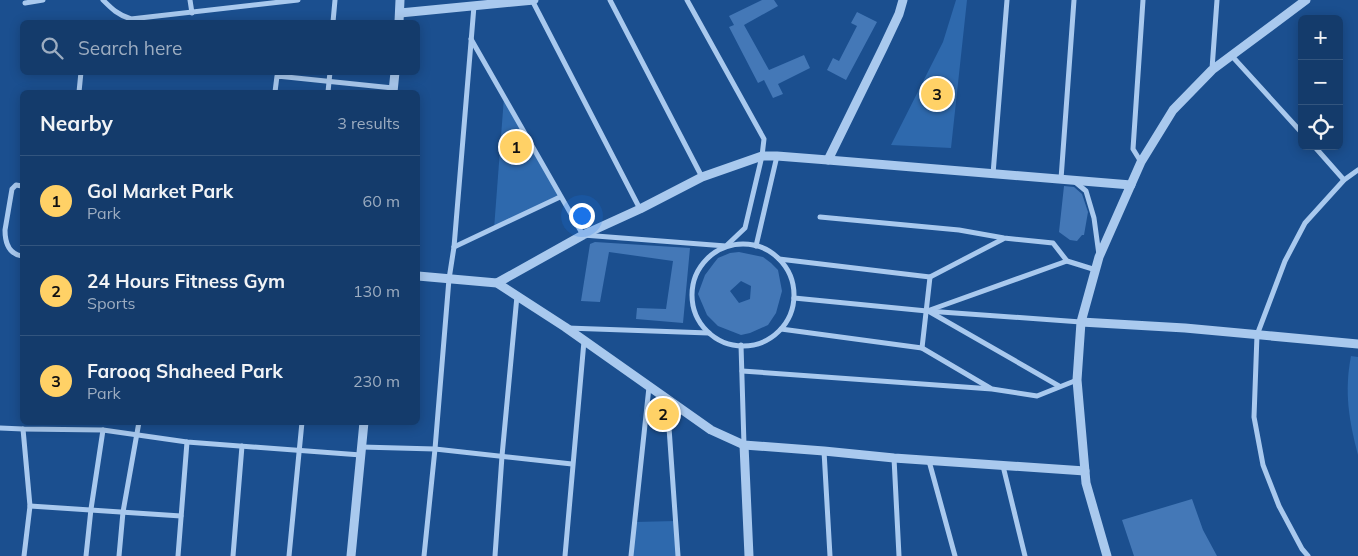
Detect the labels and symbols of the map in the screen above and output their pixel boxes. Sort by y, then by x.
pin: 3 [921,75,953,113]
pin: 1 [500,128,532,166]
your location [569,203,595,229]
pin: 2 [647,395,679,433]

